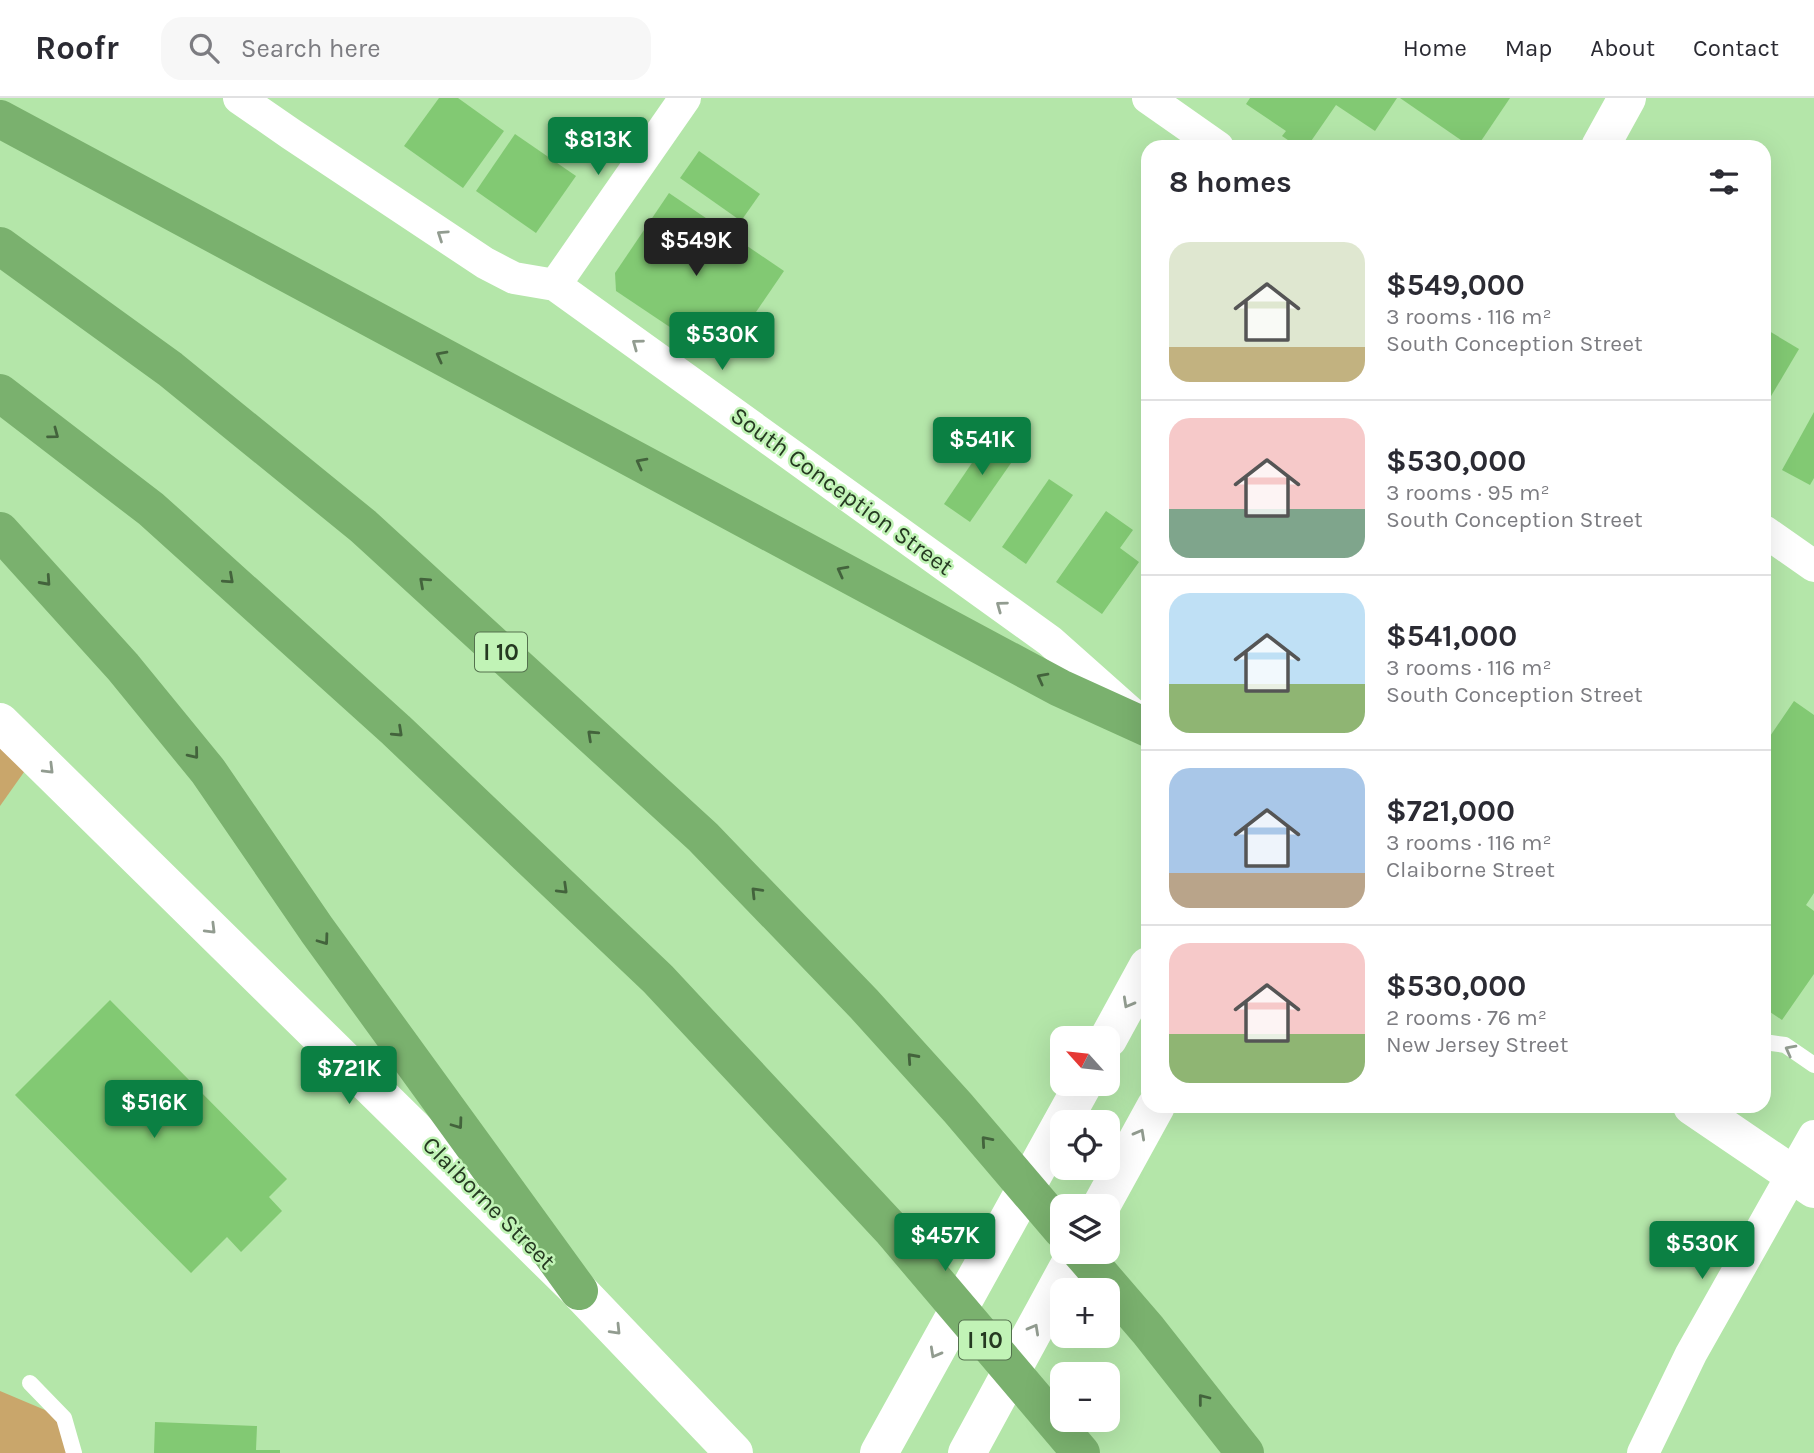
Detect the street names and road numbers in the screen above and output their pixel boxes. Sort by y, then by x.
street label: South Conception Street [725,401,959,581]
road number: I 10 [475,632,527,672]
street label: Claiborne Street [417,1131,561,1275]
road number: I 10 [959,1320,1011,1359]

